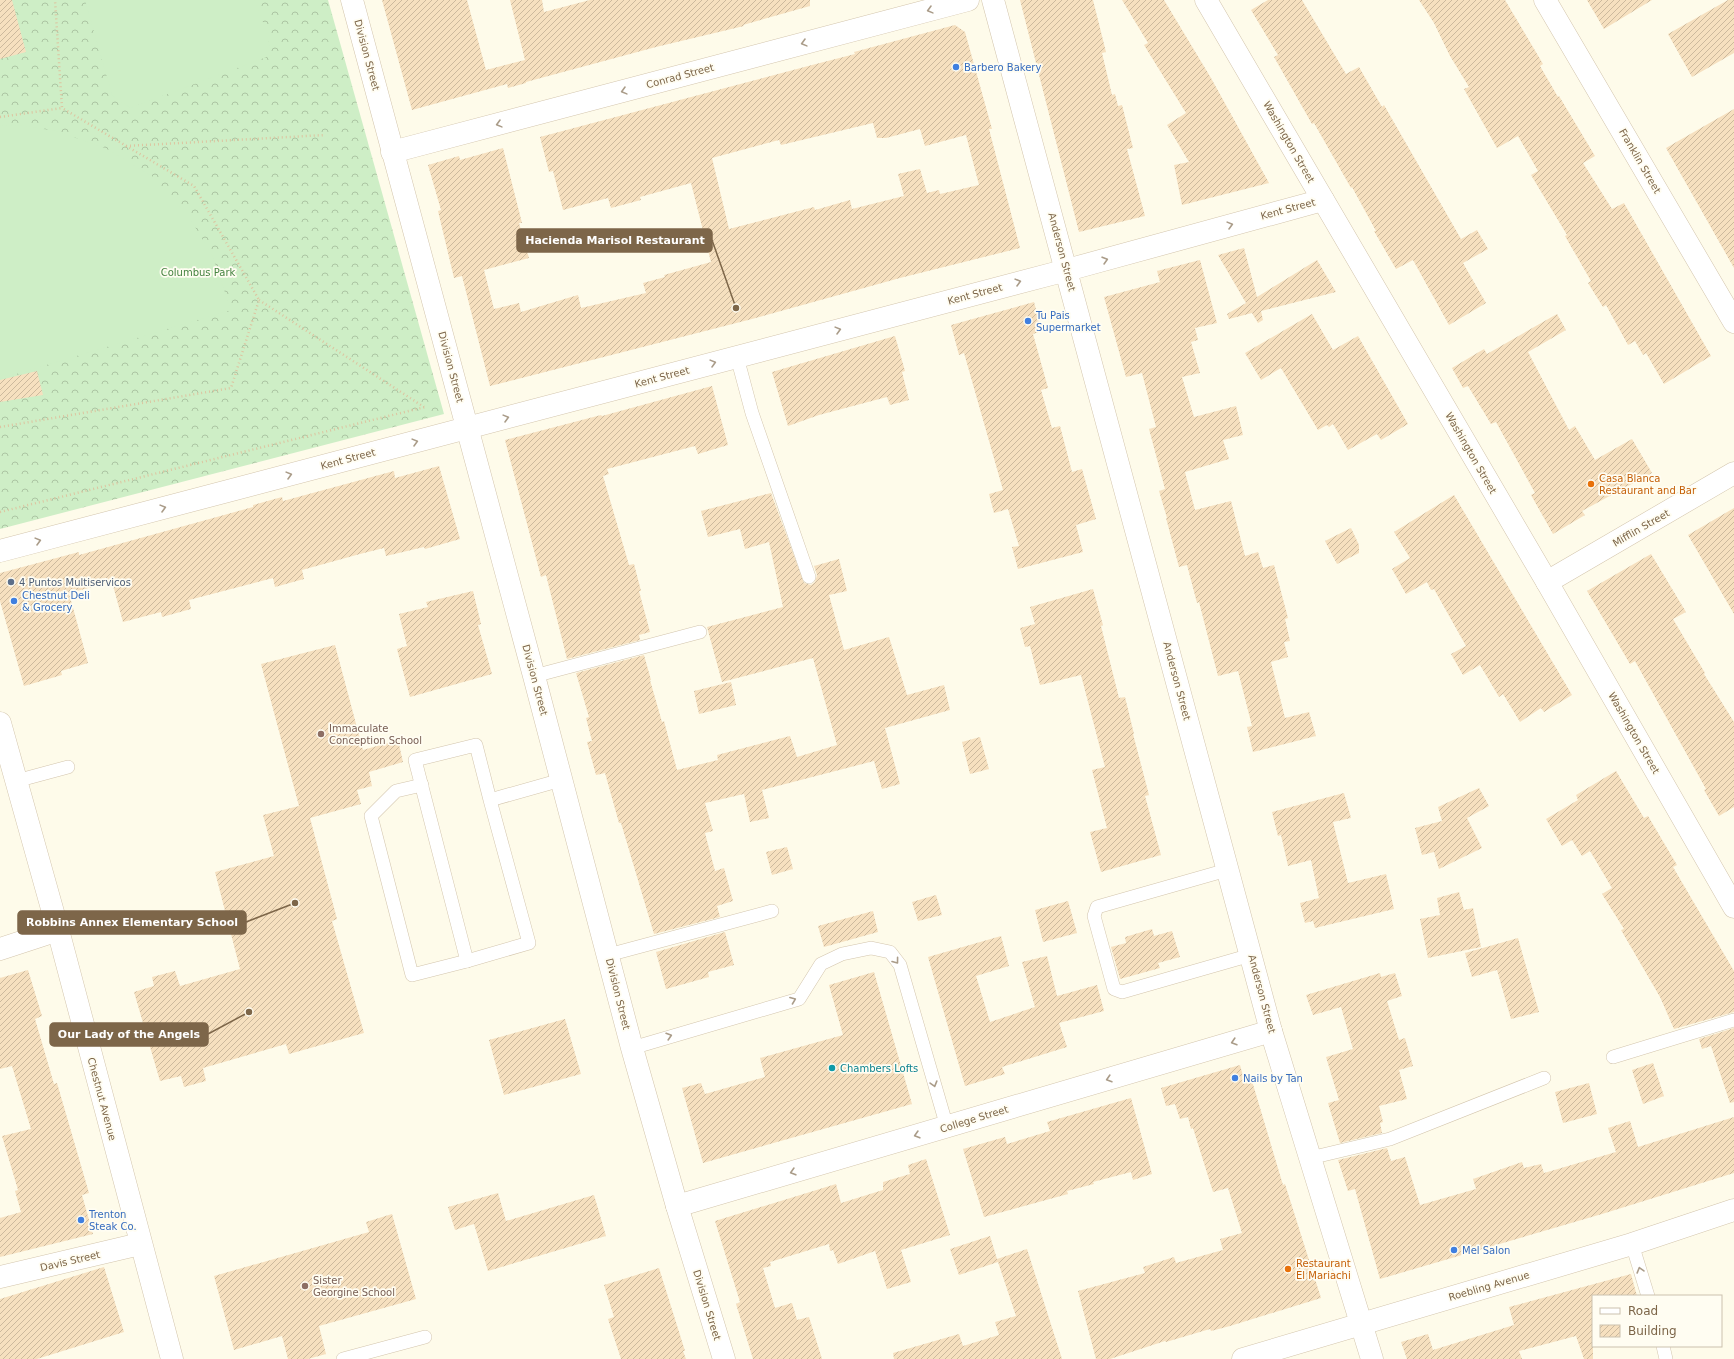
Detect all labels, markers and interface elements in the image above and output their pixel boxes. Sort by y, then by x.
one-way arrow [927,5,934,14]
street label: Division Street [352,18,382,92]
one-way arrow [801,38,808,47]
street label: Conrad Street [645,62,715,90]
marker: Barbero Bakery [951,62,961,72]
place label: Barbero Bakery [964,62,1041,73]
one-way arrow [621,86,628,95]
street label: Washington Street [1261,99,1317,185]
one-way arrow [495,119,502,128]
street label: Franklin Street [1617,127,1663,195]
street label: Kent Street [1260,196,1317,222]
street label: Anderson Street [1046,211,1078,293]
one-way arrow [1226,221,1233,230]
callout: Hacienda Marisol Restaurant [517,229,712,252]
text: Hacienda Marisol Restaurant [525,234,705,247]
one-way arrow [1101,256,1108,265]
park label: Columbus Park [161,267,236,278]
one-way arrow [1015,279,1021,287]
street label: Kent Street [947,281,1004,307]
place label: Tu Pais Supermarket [1035,310,1101,333]
marker: Tu Pais Supermarket [1023,316,1033,326]
one-way arrow [834,326,841,335]
street label: Division Street [436,330,466,404]
one-way arrow [709,360,716,368]
street label: Kent Street [634,364,691,390]
street label: Washington Street [1443,410,1499,496]
one-way arrow [502,414,509,423]
one-way arrow [411,438,418,447]
street label: Kent Street [320,446,377,472]
one-way arrow [285,471,292,480]
place label: Casa Blanca Restaurant and Bar [1599,473,1697,496]
marker: Casa Blanca Restaurant and Bar [1586,479,1596,489]
one-way arrow [160,504,167,513]
street label: Mifflin Street [1611,507,1671,549]
one-way arrow [34,537,41,546]
marker: 4 Puntos Multiservicos [6,577,16,587]
place label: 4 Puntos Multiservicos [19,577,131,588]
place label: Chestnut Deli & Grocery [22,590,90,613]
marker: Chestnut Deli & Grocery [9,596,19,606]
street label: Anderson Street [1161,640,1193,722]
street label: Division Street [520,643,550,717]
street label: Washington Street [1606,690,1662,776]
place label: Immaculate Conception School [329,723,422,746]
marker: Immaculate Conception School [316,729,326,739]
callout: Robbins Annex Elementary School [18,911,246,934]
text: Robbins Annex Elementary School [26,916,238,929]
street label: Anderson Street [1246,953,1278,1035]
one-way arrow [892,956,899,963]
street label: Division Street [604,957,632,1031]
one-way arrow [790,997,797,1005]
callout: Our Lady of the Angels [50,1023,208,1046]
text: Our Lady of the Angels [58,1028,201,1041]
one-way arrow [665,1032,672,1041]
one-way arrow [1231,1037,1238,1046]
street label: Chestnut Avenue [86,1056,118,1142]
marker: Chambers Lofts [827,1063,837,1073]
place label: Chambers Lofts [840,1063,918,1074]
marker: Nails by Tan [1230,1073,1240,1083]
place label: Nails by Tan [1243,1073,1303,1084]
one-way arrow [1106,1074,1113,1083]
one-way arrow [929,1081,938,1088]
street label: College Street [939,1103,1010,1135]
one-way arrow [914,1130,921,1139]
one-way arrow [789,1167,796,1176]
place label: Trenton Steak Co. [88,1209,137,1232]
marker: Trenton Steak Co. [76,1215,86,1225]
marker: Mel Salon [1449,1245,1459,1255]
place label: Mel Salon [1462,1245,1510,1256]
street label: Davis Street [39,1249,101,1273]
place label: Restaurant El Mariachi [1296,1258,1351,1281]
marker: Restaurant El Mariachi [1283,1264,1293,1274]
one-way arrow [1636,1267,1645,1274]
street label: Division Street [691,1268,723,1342]
street label: Roebling Avenue [1447,1269,1531,1303]
place label: Sister Georgine School [313,1275,395,1298]
marker: Sister Georgine School [300,1281,310,1291]
legend [1592,1295,1722,1347]
text: Road [1628,1304,1658,1318]
text: Building [1628,1324,1677,1338]

